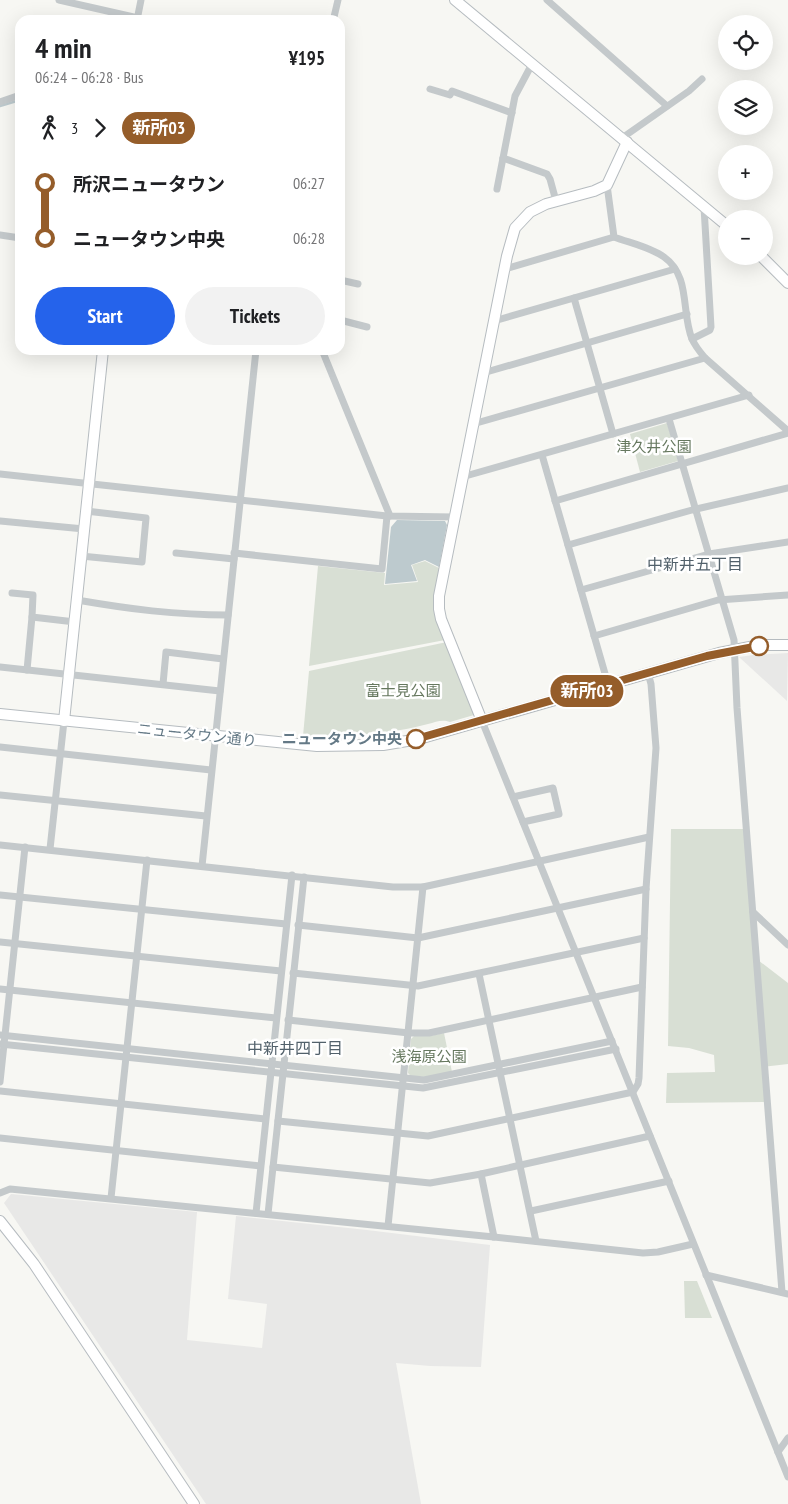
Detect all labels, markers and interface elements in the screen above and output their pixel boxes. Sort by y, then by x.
map controls [718,15,773,265]
button: locate [718,15,773,70]
text: 4 min [35,29,92,66]
text: ¥195 [289,46,325,70]
text: 06:24 – 06:28 · Bus [35,67,143,87]
button: layers [718,80,773,135]
icon: walk [35,114,63,142]
icon: forward [86,114,114,142]
text: 新所03 [132,116,185,139]
text: 3 [71,118,78,138]
button: + [718,145,773,200]
text: 所沢ニュータウン [73,172,225,196]
text: 06:27 [293,173,325,193]
button: − [718,210,773,265]
text: ニュータウン中央 [73,227,225,251]
text: 06:28 [293,228,325,248]
button: Start [35,287,175,345]
button: Tickets [185,287,325,345]
park label: 津久井公園 [616,437,692,456]
district label: 中新井五丁目 [647,554,743,574]
unlabelled marker [749,636,769,656]
line badge: 新所03 [552,675,622,707]
text: 新所03 [560,679,614,702]
park label: 富士見公園 [365,681,441,700]
street label: ニュータウン通り [136,719,258,750]
place label: ニュータウン中央 [282,729,402,748]
marker: ニュータウン中央 [406,729,426,749]
district label: 中新井四丁目 [247,1038,343,1058]
park label: 浅海原公園 [391,1047,467,1066]

